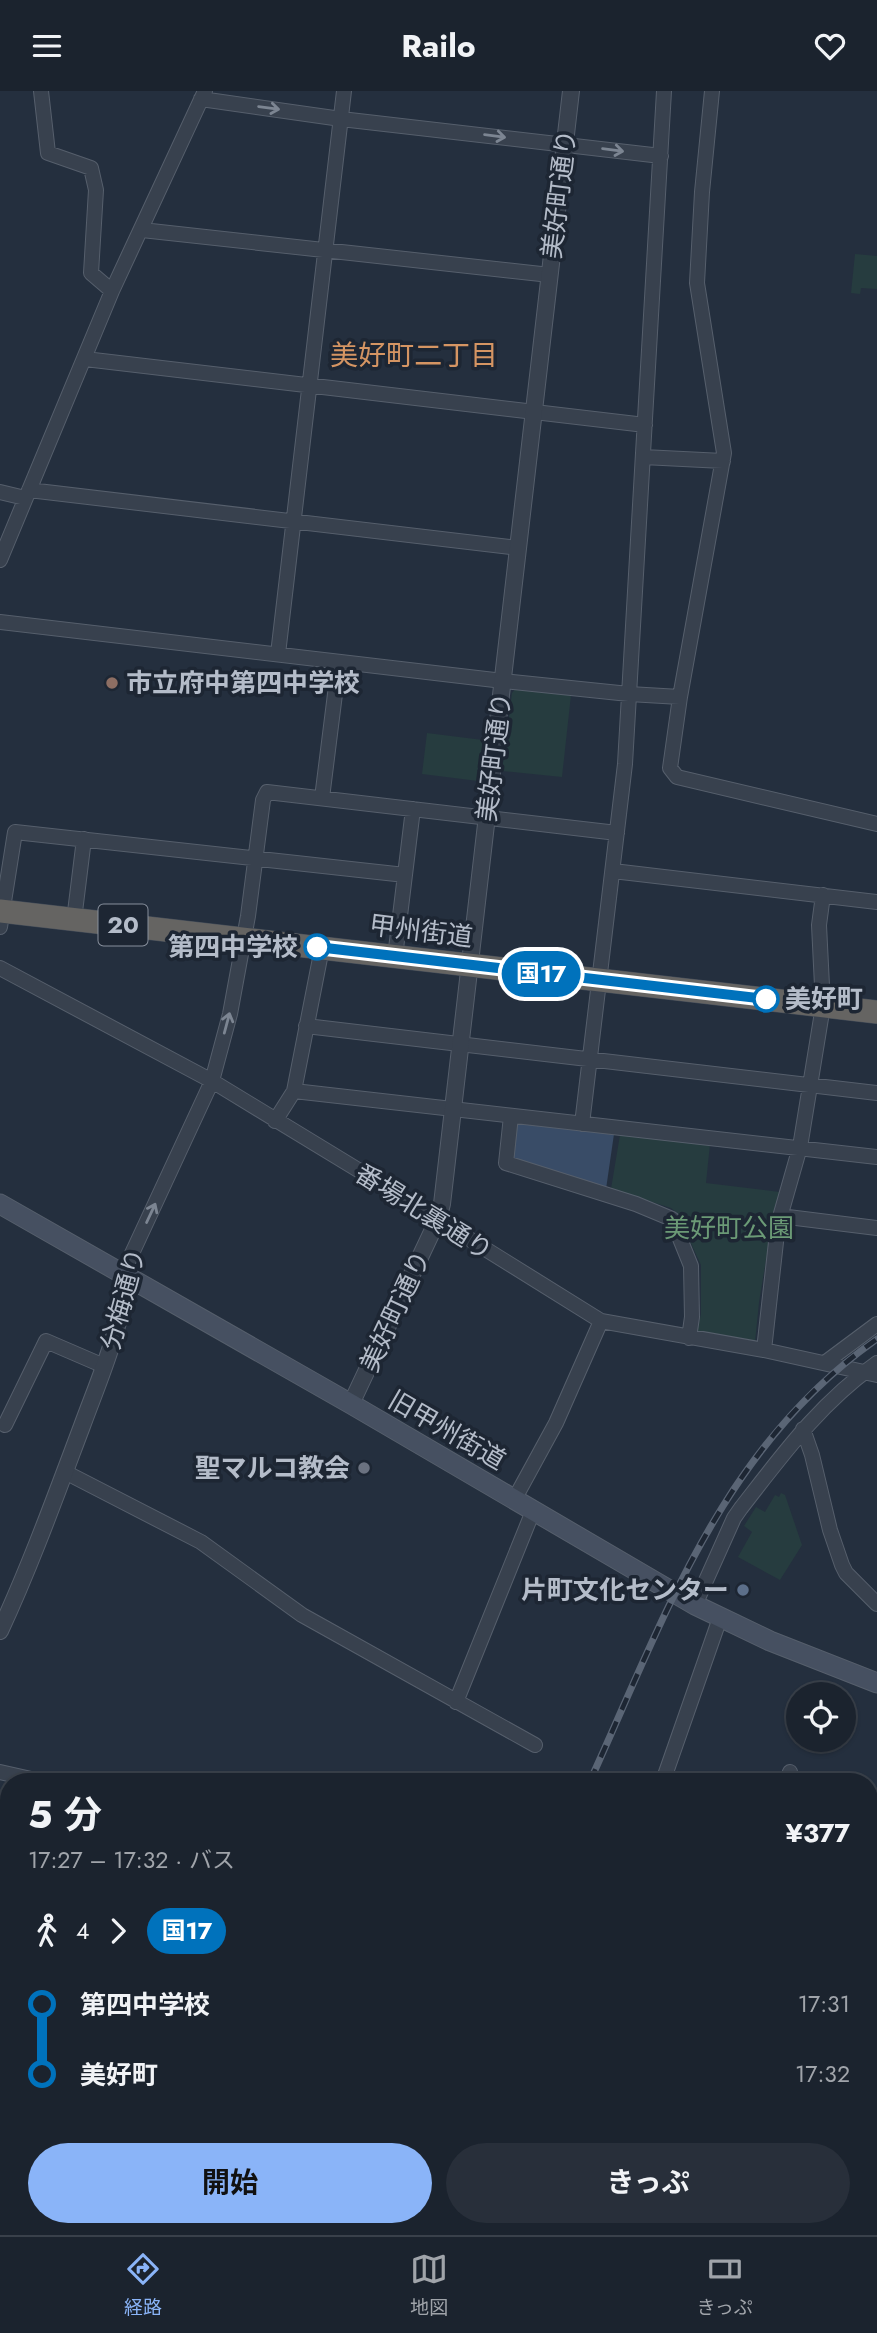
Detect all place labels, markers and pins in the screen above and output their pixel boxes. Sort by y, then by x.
place label: 市立府中第四中学校 [126,664,360,702]
marker: 市立府中第四中学校 [104,675,120,691]
place label: 第四中学校 [168,928,298,966]
marker: 第四中学校 [304,934,330,960]
place label: 美好町 [785,980,863,1018]
marker: 美好町 [753,986,779,1012]
place label: 聖マルコ教会 [195,1449,350,1487]
marker: 聖マルコ教会 [356,1460,372,1476]
place label: 片町文化センター [521,1571,729,1609]
marker: 片町文化センター [735,1582,751,1598]

